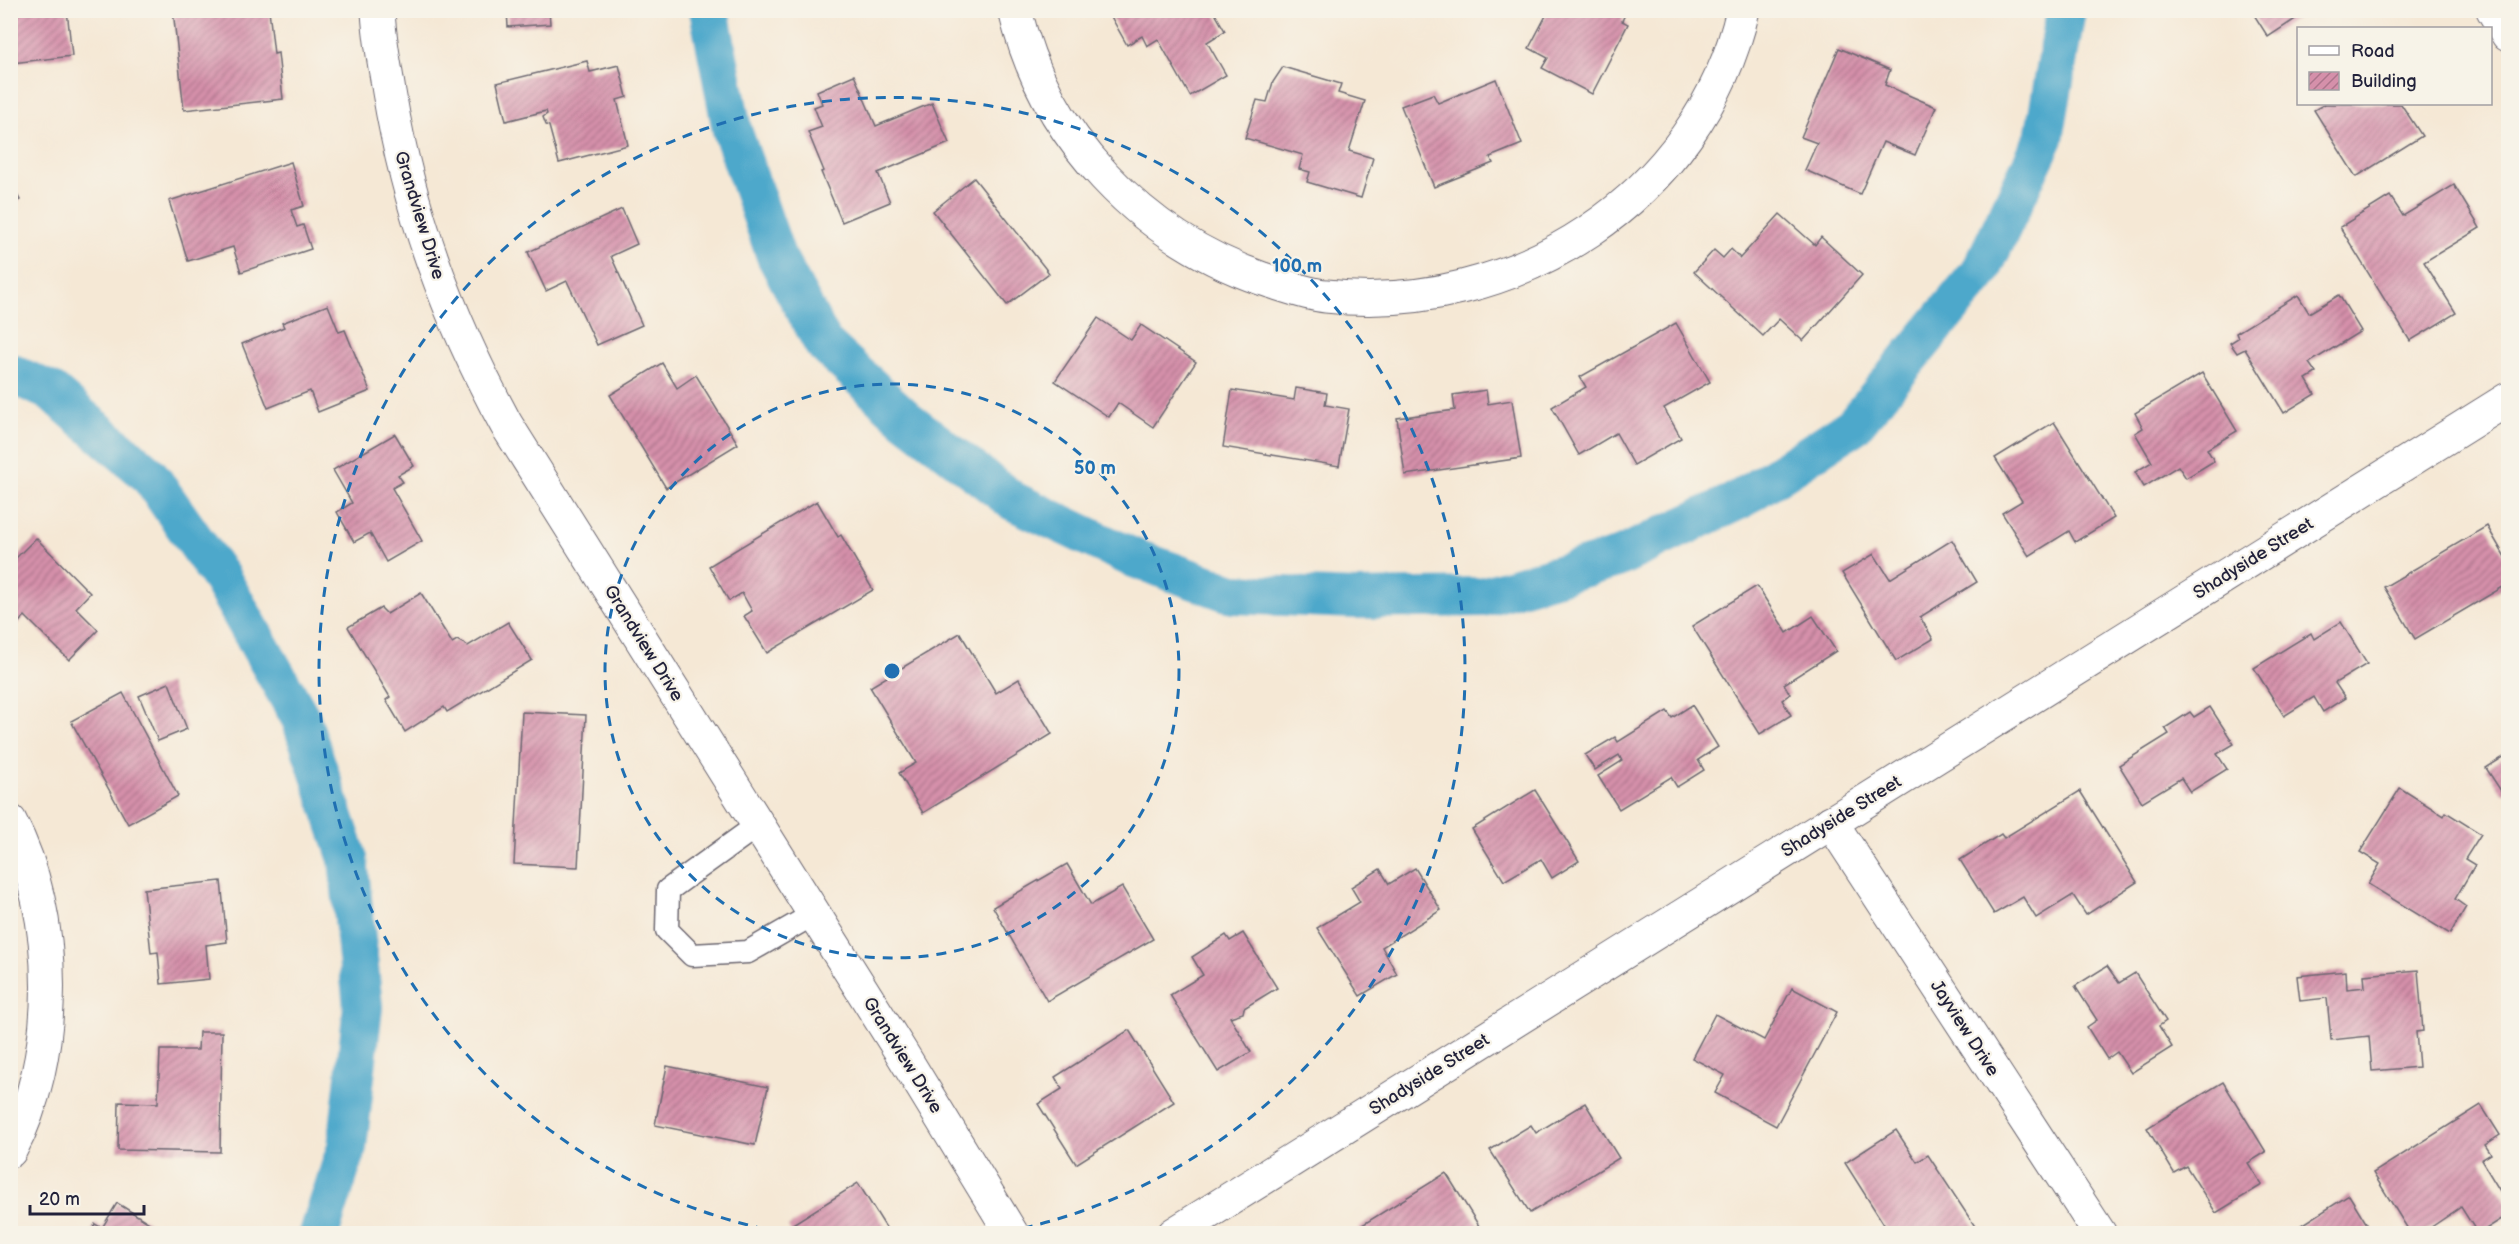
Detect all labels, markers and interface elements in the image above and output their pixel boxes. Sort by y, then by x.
legend [2297,27,2492,105]
text: Road [2351,41,2395,62]
text: Building [2351,71,2417,92]
street label: Grandview Drive [390,148,449,282]
text: 100 m [1272,256,1322,277]
text: 50 m [1074,458,1116,479]
street label: Shadyside Street [2189,513,2317,604]
street label: Grandview Drive [599,581,688,706]
centre of rings [882,661,902,681]
street label: Shadyside Street [1777,771,1905,862]
street label: Jayview Drive [1926,976,2004,1081]
street label: Grandview Drive [858,993,947,1118]
street label: Shadyside Street [1365,1029,1493,1120]
scale bar [30,1178,144,1216]
text: 20 m [39,1189,80,1210]

